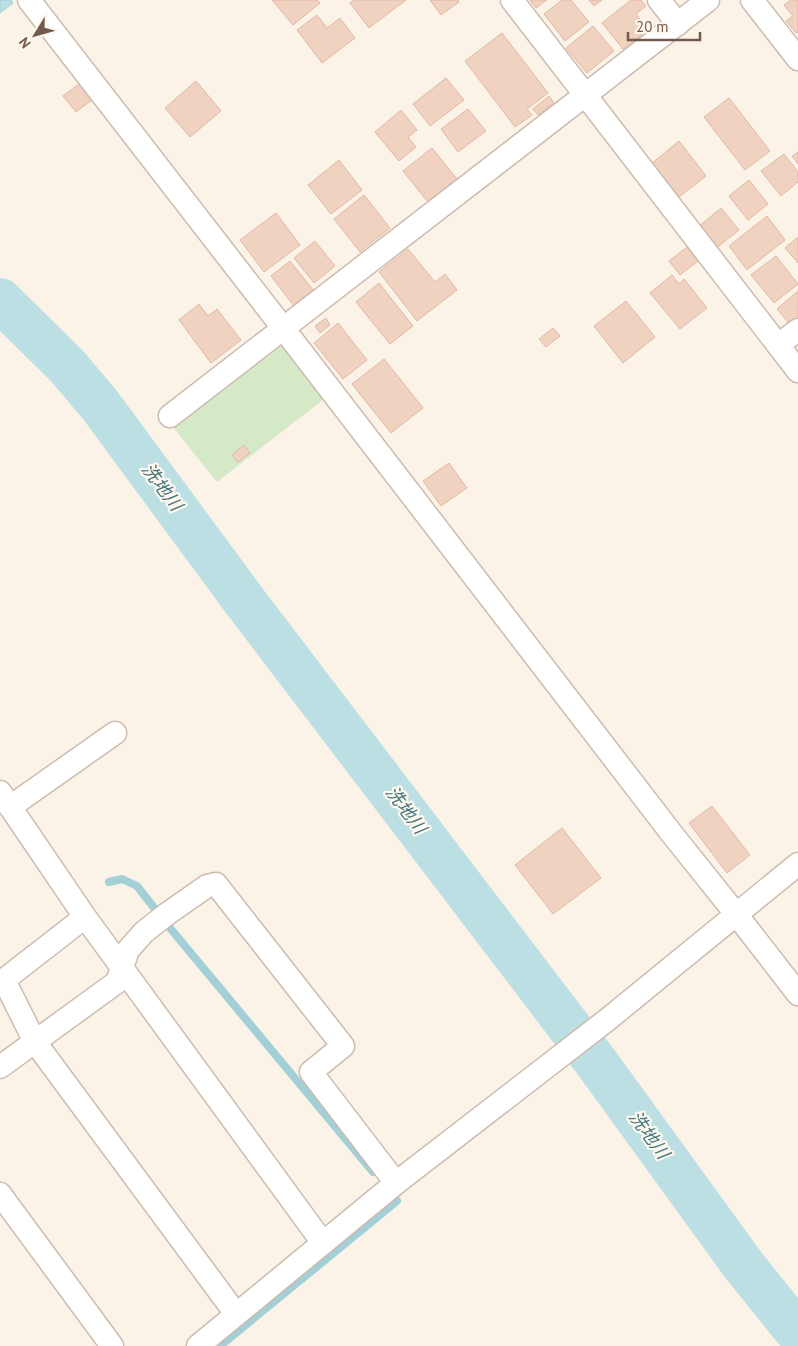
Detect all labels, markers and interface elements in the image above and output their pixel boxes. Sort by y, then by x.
north arrow [10,10,60,60]
scale bar [628,10,700,42]
text: 20 m [636,17,669,36]
text: N [15,34,35,52]
water label: 洗地川 [137,458,189,517]
water label: 洗地川 [381,781,433,840]
water label: 洗地川 [624,1106,676,1165]

